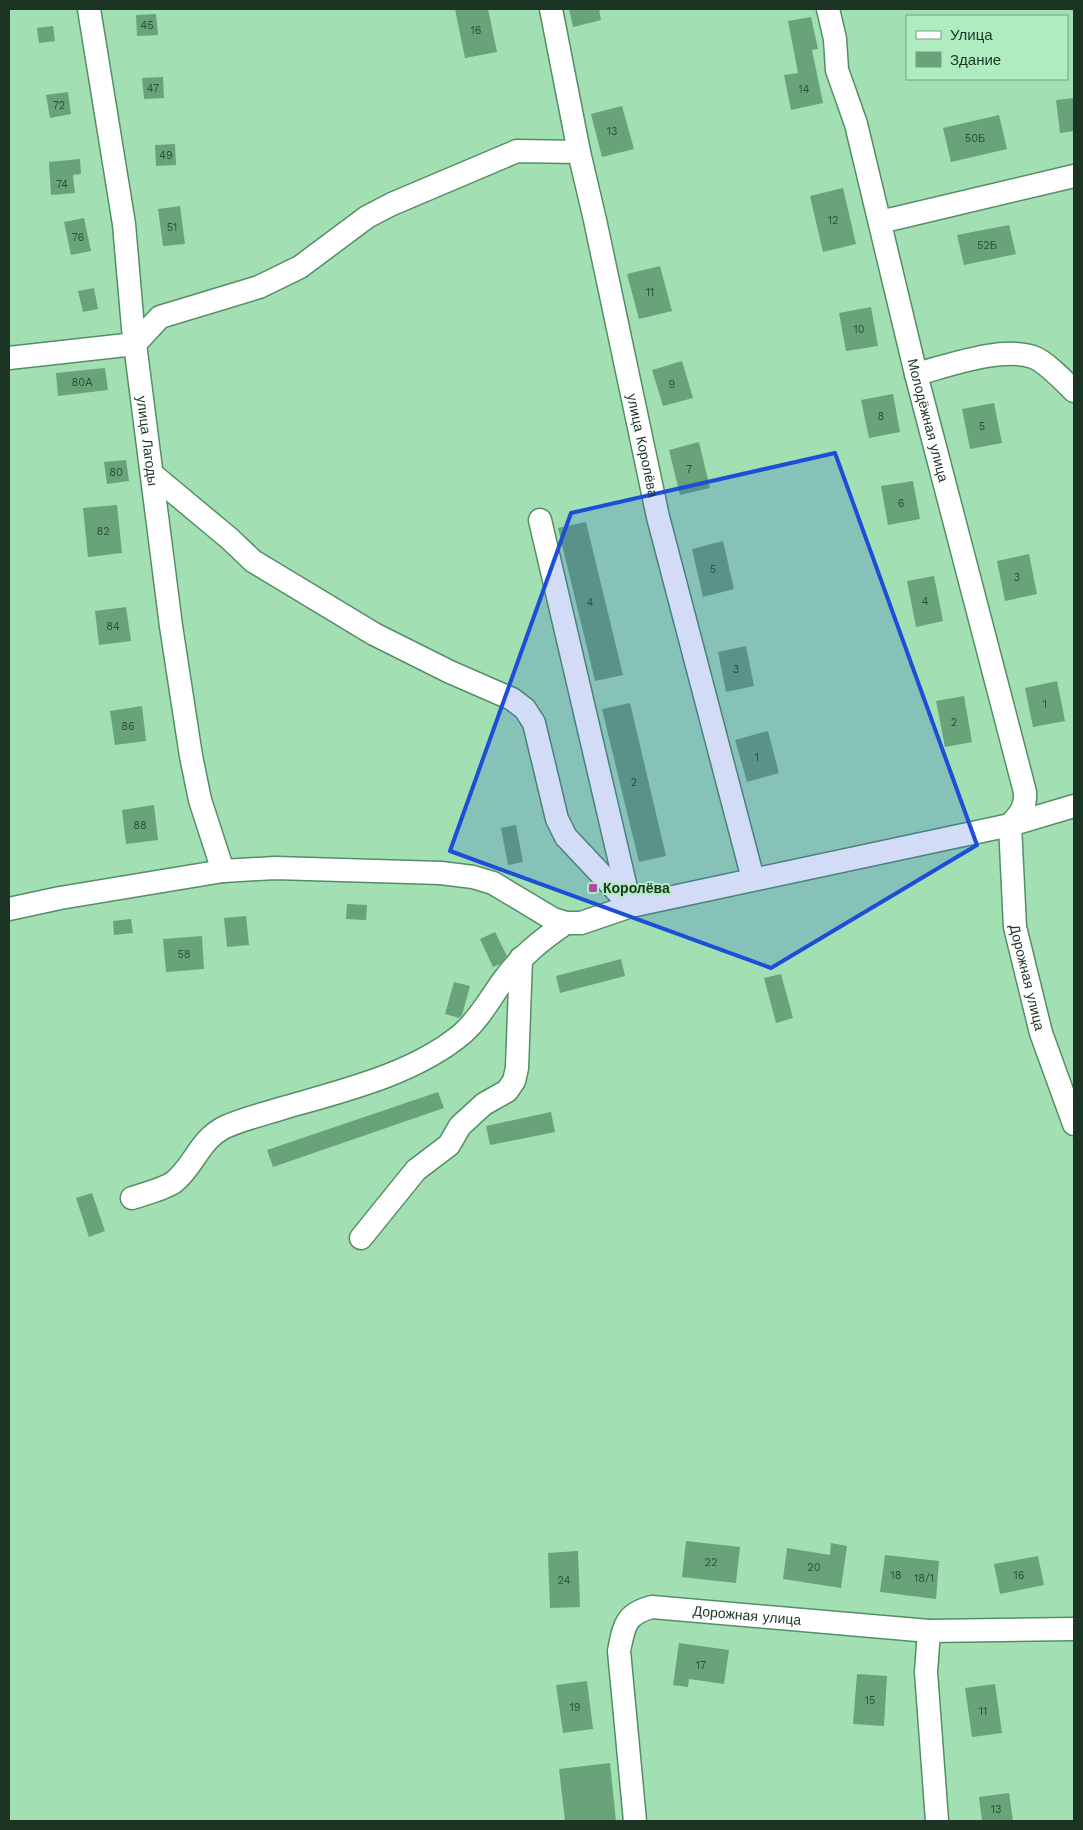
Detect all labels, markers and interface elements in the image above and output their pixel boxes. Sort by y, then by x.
legend [906,15,1068,80]
house number: 45 [140,19,154,32]
house number: 16 [471,24,482,37]
text: Улица [950,26,993,44]
text: Здание [950,51,1001,69]
house number: 47 [147,82,159,95]
house number: 14 [798,83,810,96]
house number: 72 [53,99,65,112]
house number: 13 [607,125,617,138]
house number: 50Б [965,132,985,145]
house number: 49 [159,149,173,162]
house number: 74 [56,178,68,191]
house number: 12 [828,214,838,227]
house number: 51 [167,221,177,234]
house number: 76 [72,231,85,244]
house number: 52Б [977,239,997,252]
house number: 11 [646,286,654,299]
house number: 10 [853,323,865,336]
street label: Молодёжная улица [905,357,952,484]
house number: 80А [72,376,93,389]
house number: 9 [669,378,676,391]
street label: улица Королёва [624,392,662,499]
street label: улица Лагоды [134,395,161,487]
house number: 8 [878,410,885,423]
house number: 5 [979,420,985,433]
house number: 7 [686,463,692,476]
house number: 80 [109,466,123,479]
house number: 6 [898,497,905,510]
house number: 82 [96,525,110,538]
house number: 5 [710,563,716,576]
house number: 3 [1014,571,1020,584]
house number: 4 [922,595,929,608]
house number: 4 [587,596,594,609]
house number: 84 [106,620,120,633]
house number: 3 [733,663,739,676]
house number: 1 [1043,698,1047,711]
house number: 2 [951,716,957,729]
house number: 86 [121,720,135,733]
house number: 1 [755,751,759,764]
house number: 2 [631,776,637,789]
house number: 88 [133,819,147,832]
place label: Королёва [603,880,670,896]
marker: Королёва [587,882,599,894]
street label: Дорожная улица [1007,923,1048,1032]
house number: 58 [177,948,191,961]
house number: 22 [705,1556,717,1569]
house number: 20 [807,1561,821,1574]
house number: 18 [890,1569,902,1582]
house number: 16 [1014,1569,1025,1582]
house number: 18/1 [914,1572,934,1585]
house number: 24 [558,1574,571,1587]
street label: Дорожная улица [692,1603,802,1628]
house number: 17 [696,1659,706,1672]
house number: 15 [865,1694,875,1707]
house number: 19 [569,1701,581,1714]
house number: 11 [979,1705,987,1718]
house number: 13 [991,1803,1001,1816]

